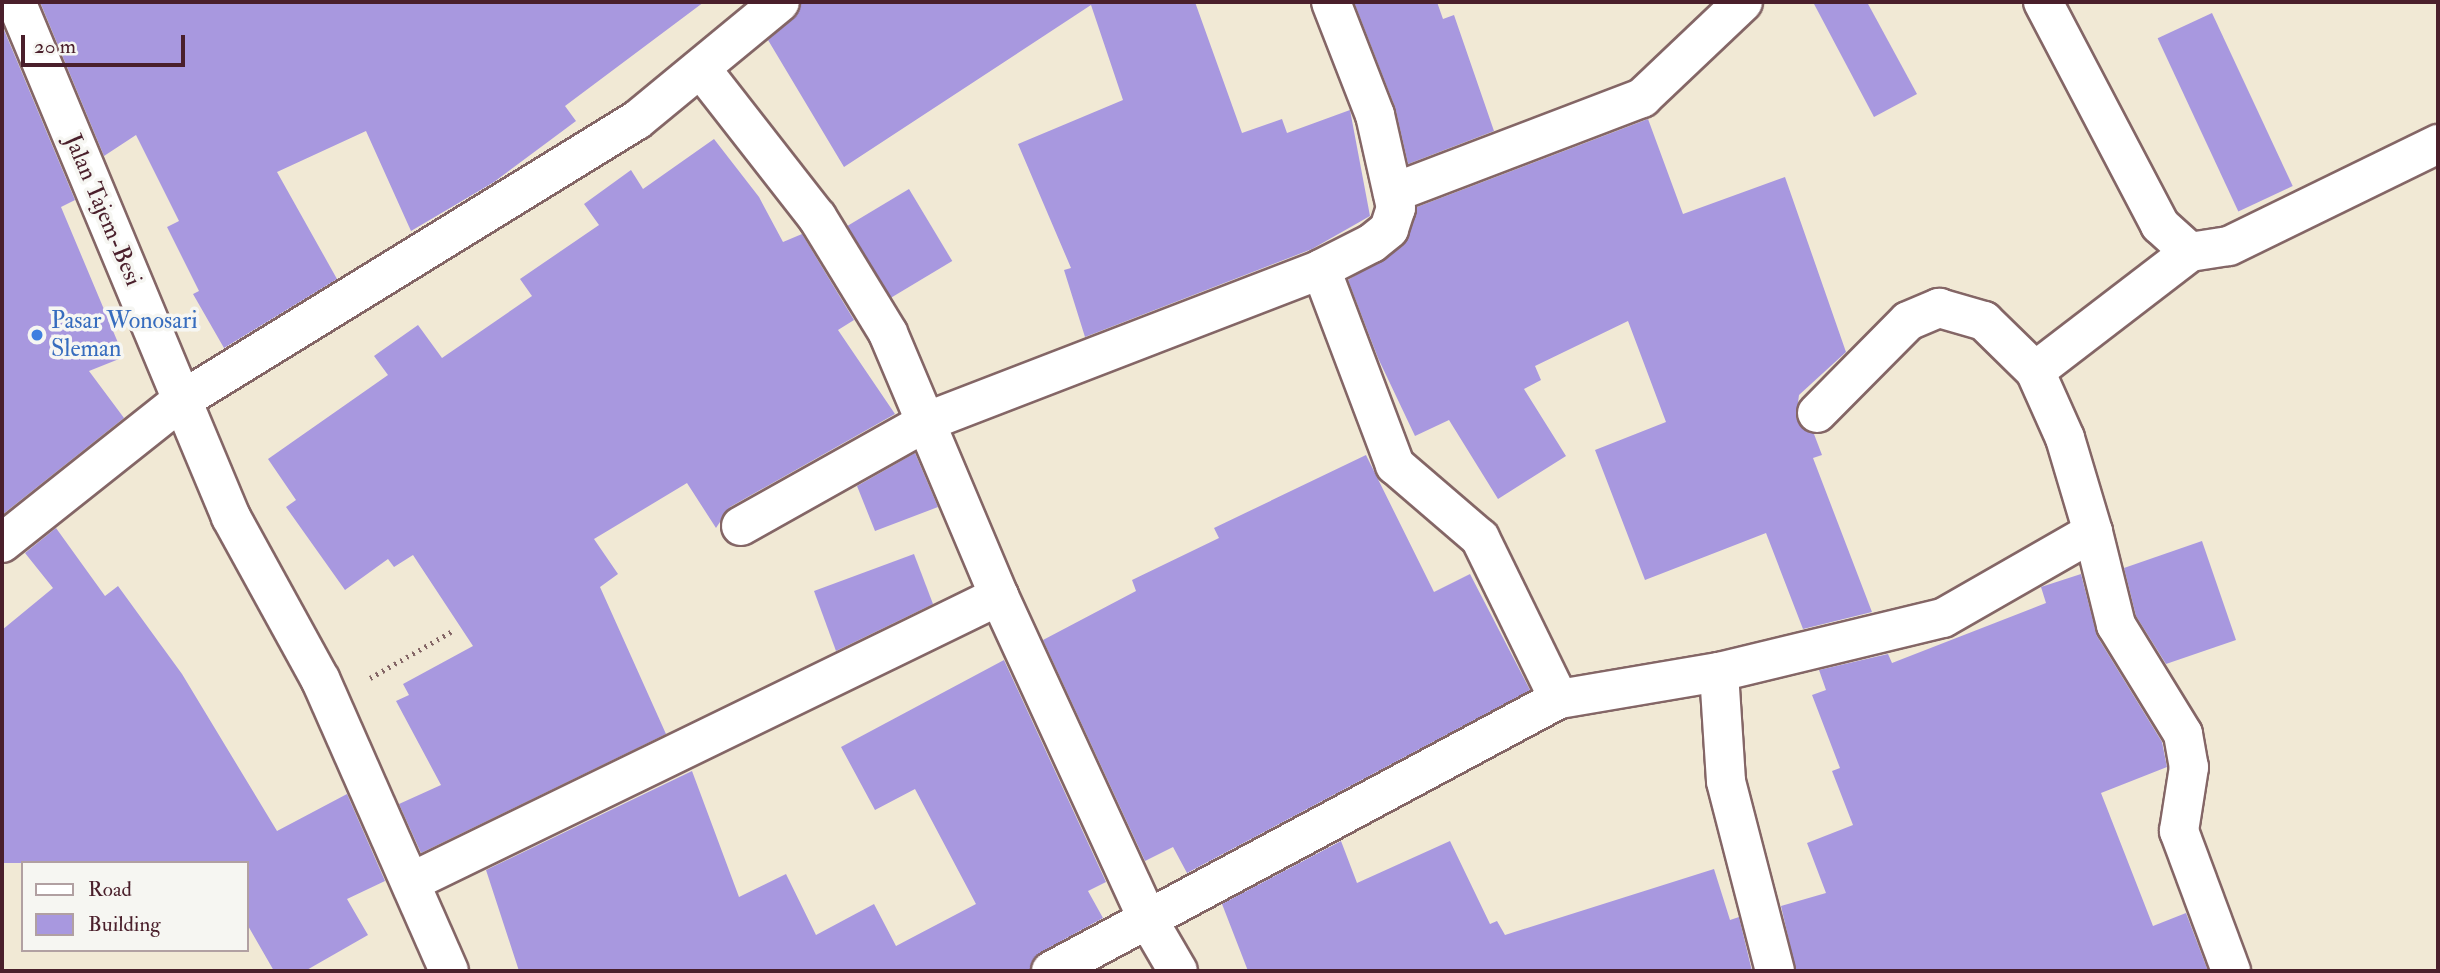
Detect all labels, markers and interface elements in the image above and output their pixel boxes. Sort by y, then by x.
scale bar [24,21,189,65]
text: 20 m [34,33,76,60]
street label: Jalan Tajem-Besi [58,130,148,290]
place label: Pasar Wonosari Sleman [51,307,198,363]
marker: Pasar Wonosari Sleman [29,327,45,343]
legend [21,861,248,952]
text: Road [88,876,132,903]
text: Building [88,911,161,938]

